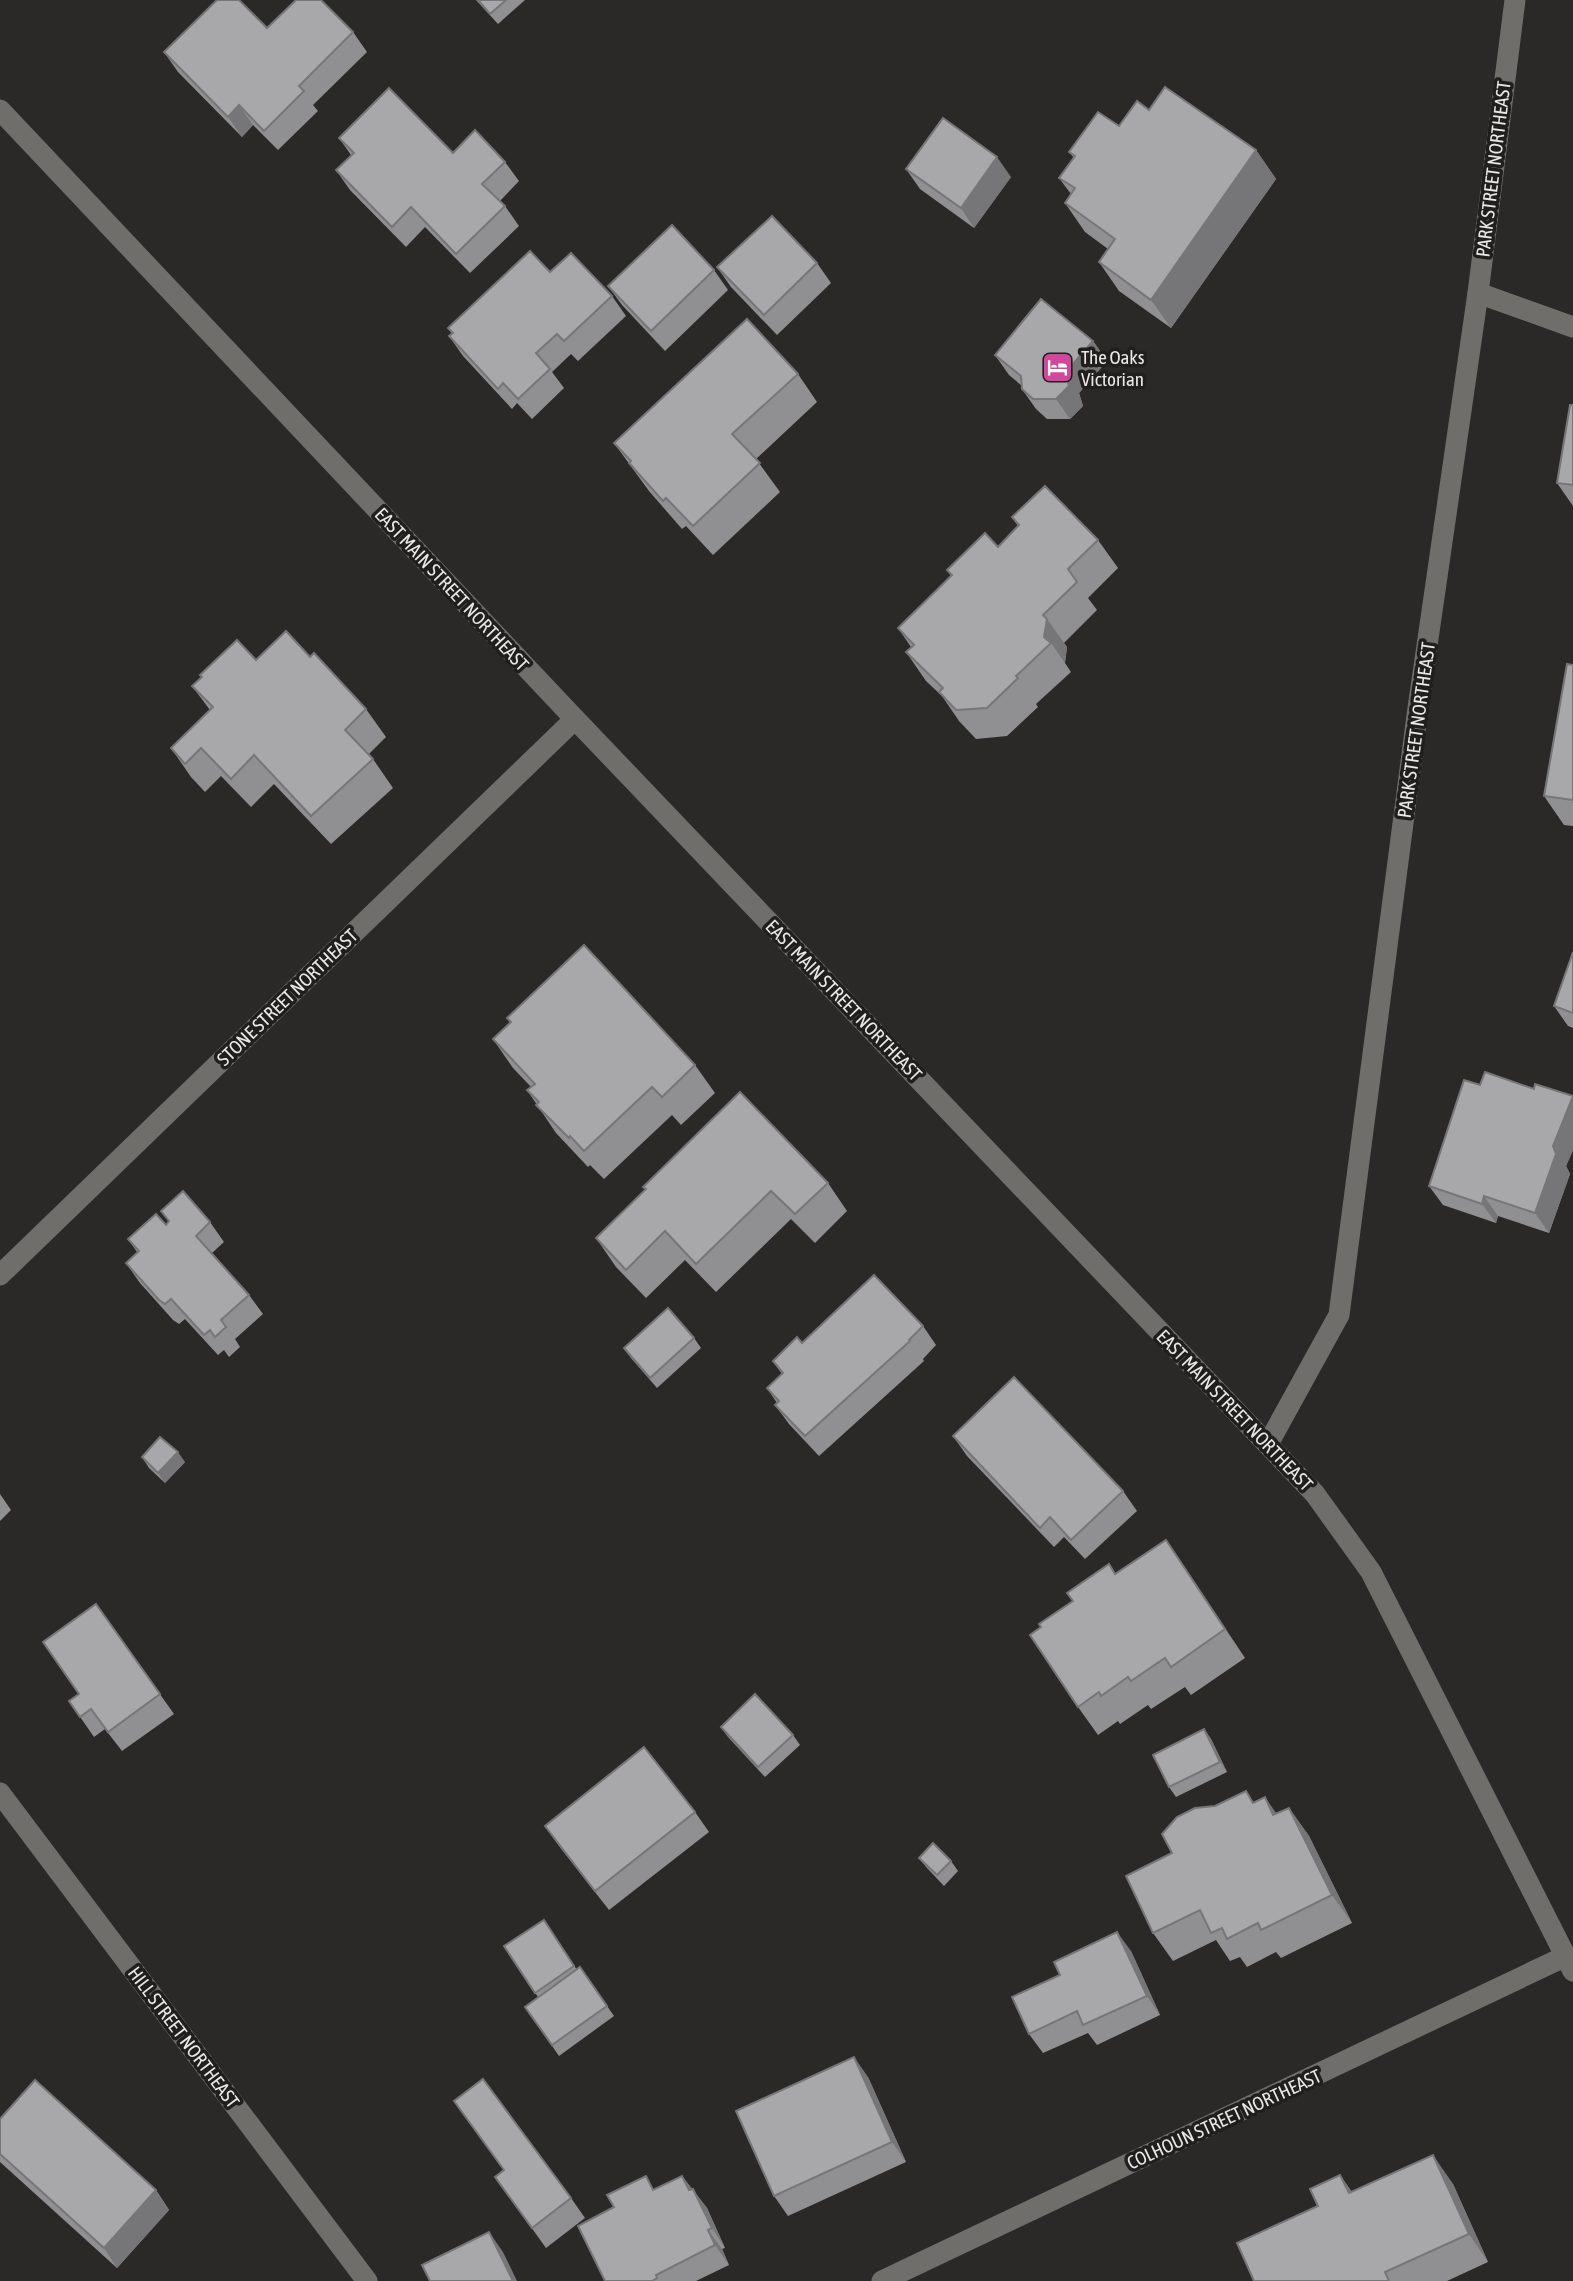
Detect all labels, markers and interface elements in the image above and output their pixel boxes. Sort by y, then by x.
street label: PARK STREET NORTHEAST [1471,79,1515,258]
place label: The Oaks Victorian [1081,346,1145,390]
hotel icon: The Oaks Victorian [1041,351,1075,385]
street label: EAST MAIN STREET NORTHEAST [371,503,534,676]
street label: PARK STREET NORTHEAST [1393,640,1439,819]
street label: EAST MAIN STREET NORTHEAST [761,915,927,1085]
street label: STONE STREET NORTHEAST [212,924,362,1070]
street label: EAST MAIN STREET NORTHEAST [1152,1325,1318,1495]
street label: HILL STREET NORTHEAST [124,1962,245,2112]
street label: COLHOUN STREET NORTHEAST [1123,2064,1325,2174]

